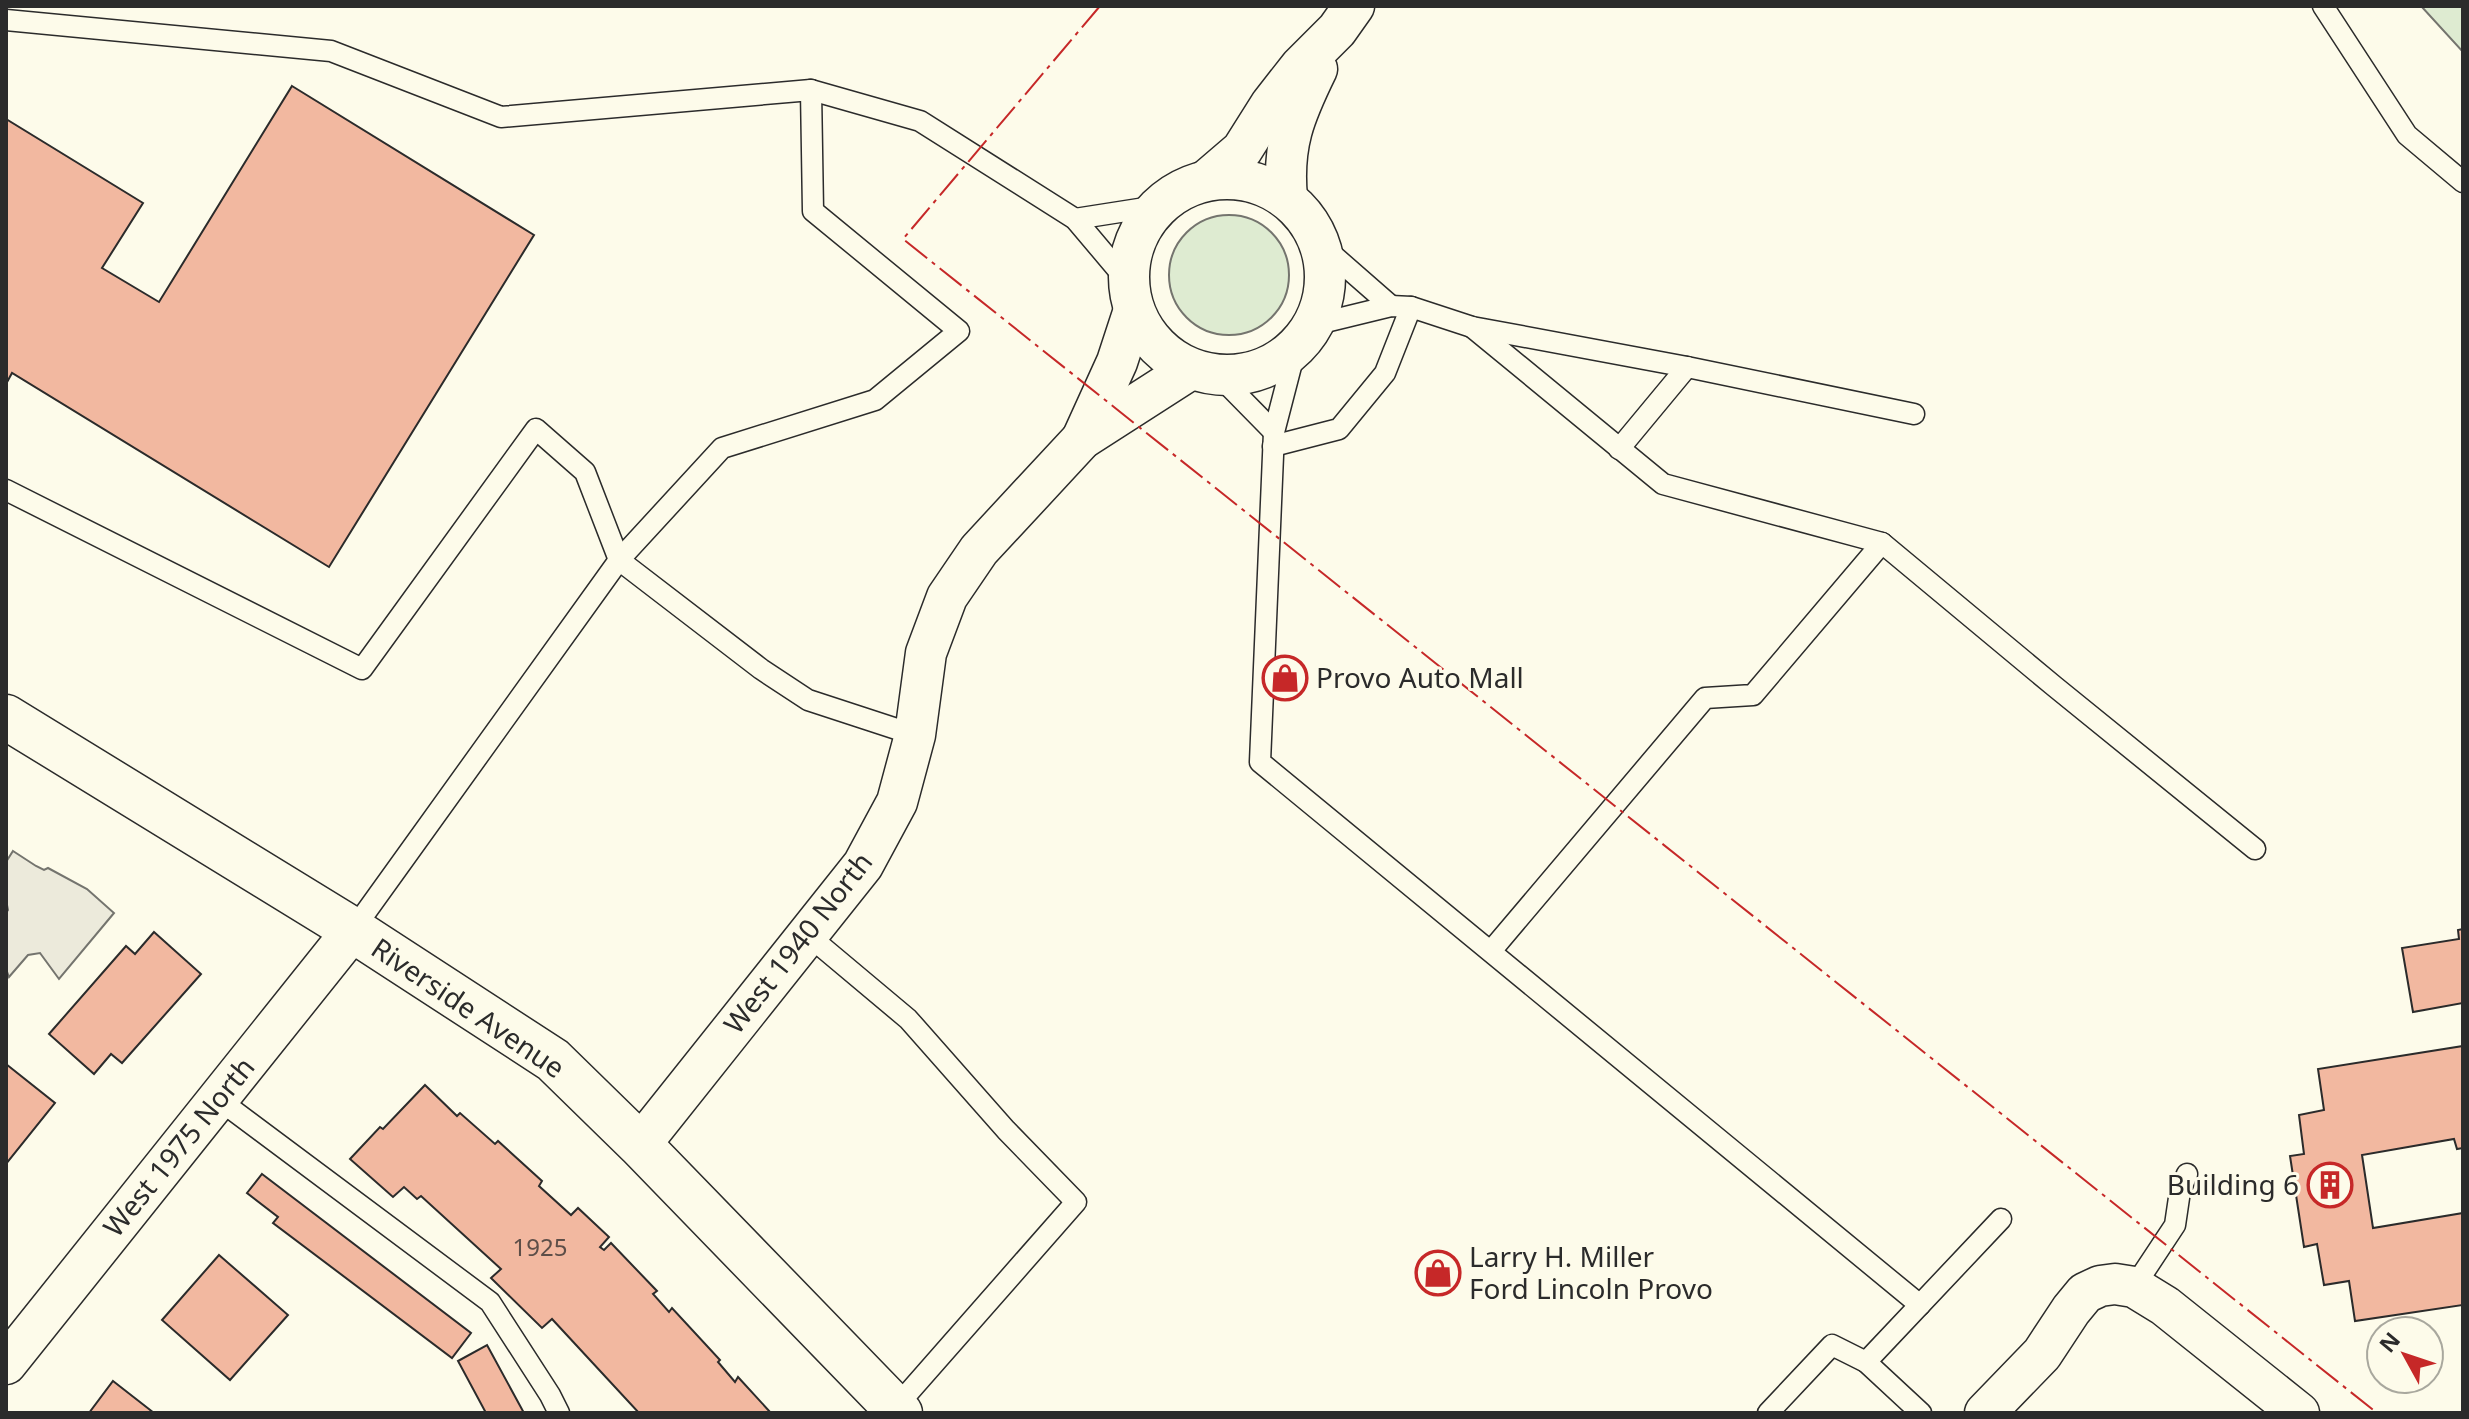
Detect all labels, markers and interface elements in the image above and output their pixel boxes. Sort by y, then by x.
shop icon: Provo Auto Mall [1261,654,1309,702]
place label: Provo Auto Mall [1316,658,1524,696]
street label: West 1940 North [714,844,880,1041]
street label: Riverside Avenue [364,928,573,1086]
street label: West 1975 North [94,1049,262,1244]
building icon: Building 6 [2306,1161,2354,1209]
place label: Building 6 [2167,1165,2299,1203]
house number: 1925 [513,1230,567,1263]
place label: Larry H. Miller Ford Lincoln Provo [1469,1237,1713,1307]
shop icon: Larry H. Miller Ford Lincoln Provo [1414,1249,1462,1297]
north arrow [2365,1315,2445,1395]
text: N [2372,1325,2406,1358]

